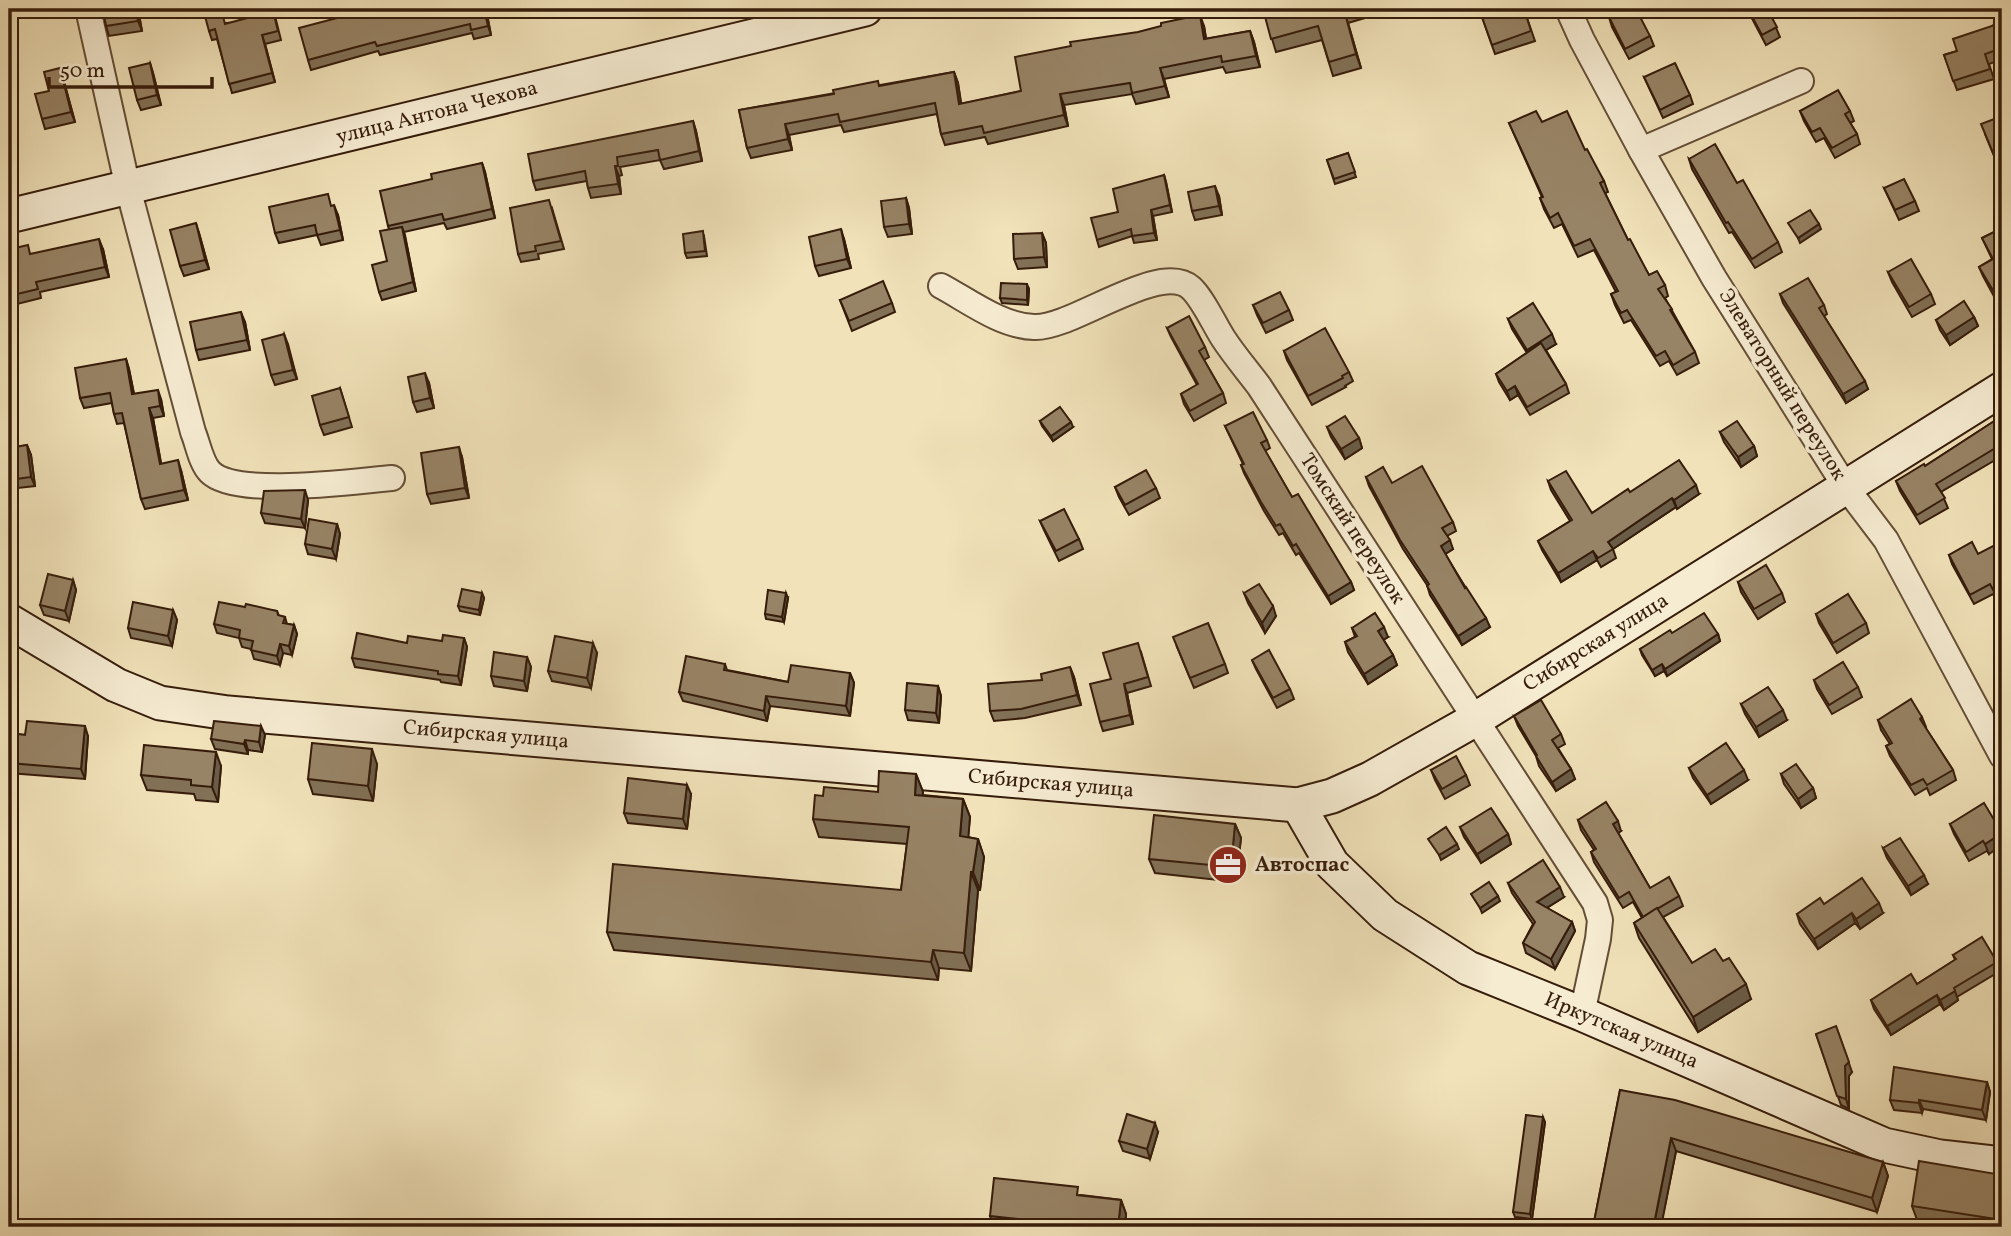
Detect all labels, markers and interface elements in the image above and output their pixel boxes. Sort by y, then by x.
scale bar [49,46,212,90]
text: 50 m [60,57,105,86]
street label: улица Антона Чехова [333,74,541,152]
street label: Элеваторный переулок [1711,283,1853,487]
street label: Томский переулок [1292,448,1412,610]
street label: Сибирская улица [1518,587,1674,699]
street label: Сибирская улица [402,713,570,757]
street label: Сибирская улица [967,762,1135,806]
office icon: Автоспас [1207,844,1249,886]
place label: Автоспас [1255,851,1350,880]
street label: Иркутская улица [1539,985,1703,1077]

